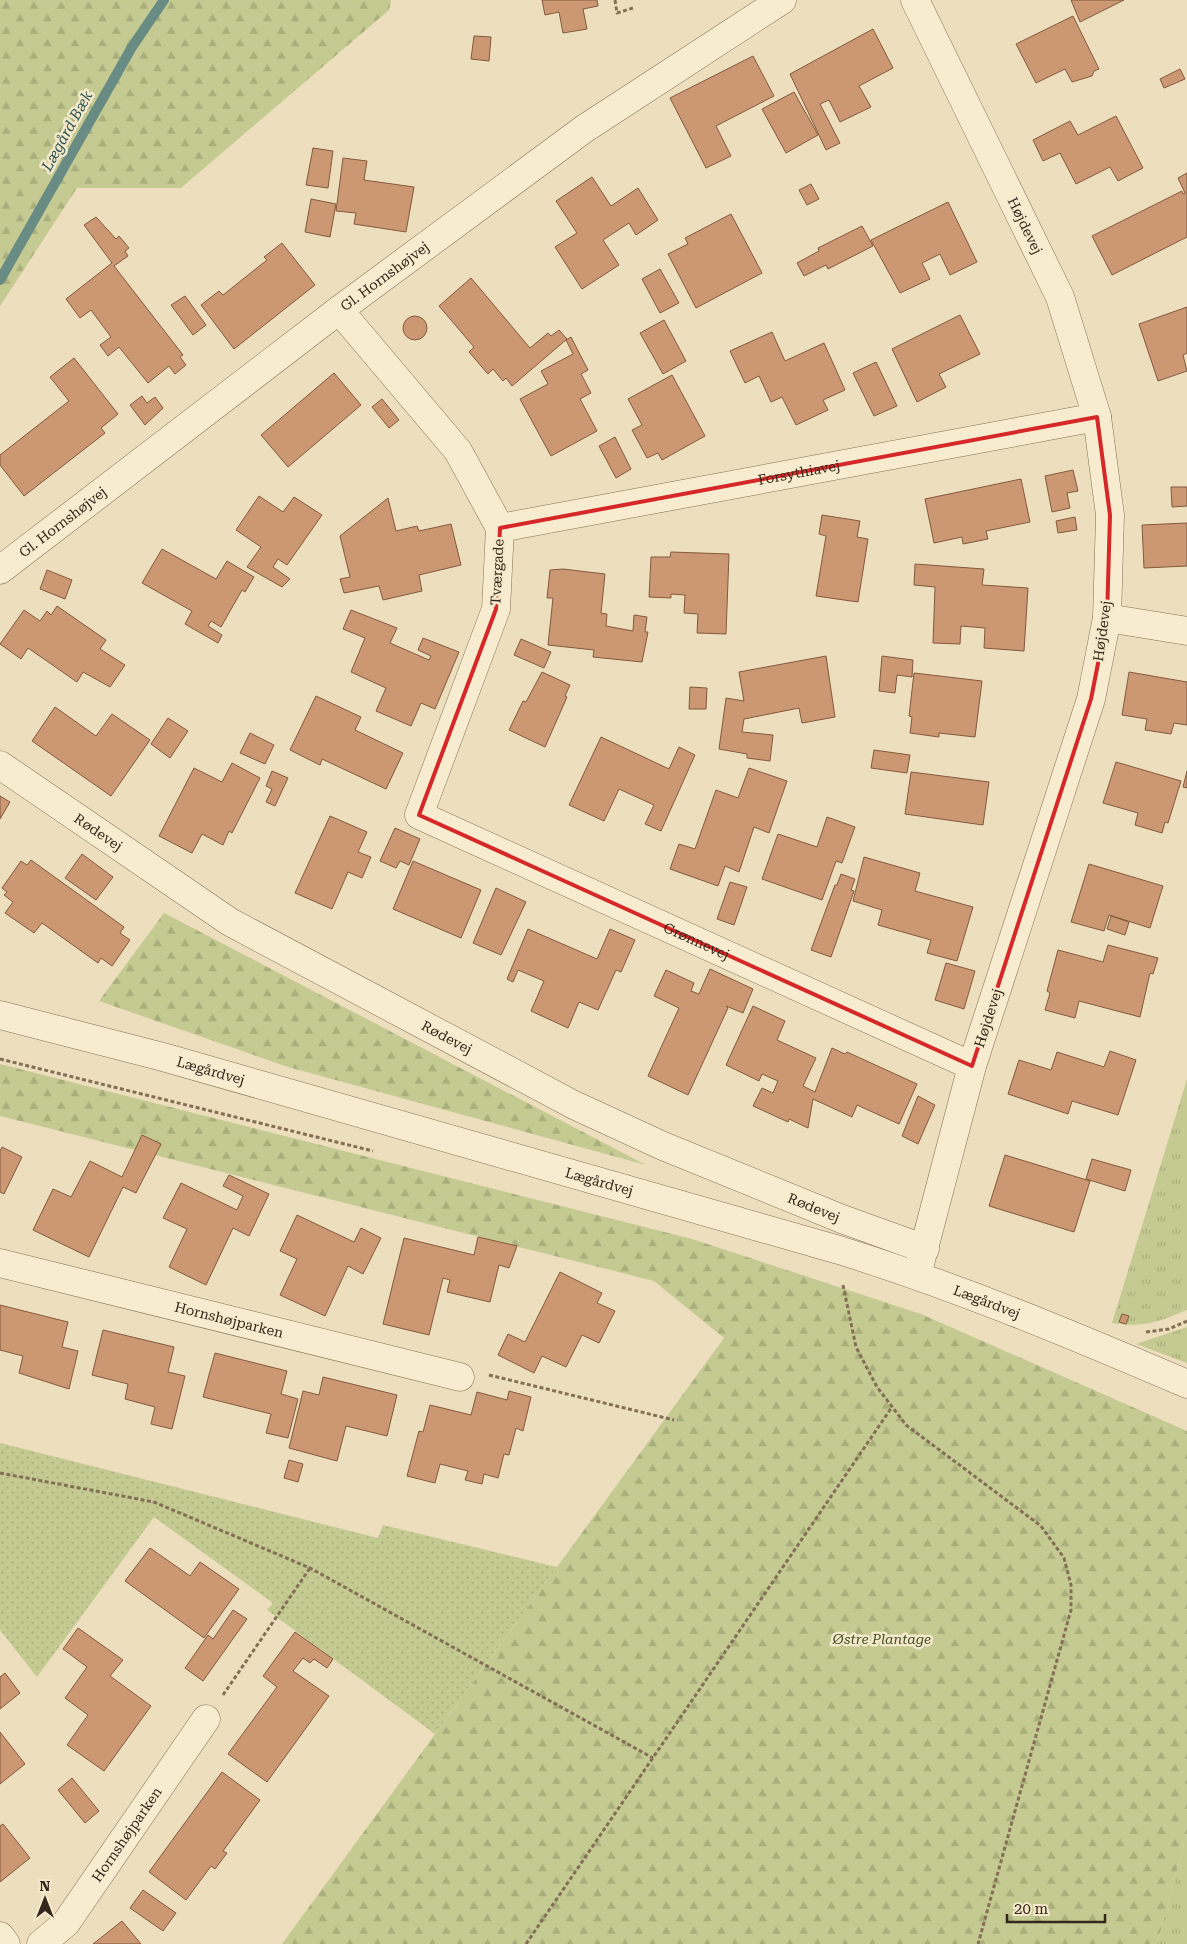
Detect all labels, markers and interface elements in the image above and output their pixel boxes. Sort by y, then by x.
water label: Lægård Bæk [37,87,97,175]
street label: Højdevej [1005,195,1046,257]
street label: Gl. Hornshøjvej [337,238,432,314]
street label: Forsythiavej [757,457,841,488]
street label: Gl. Hornshøjvej [16,483,110,560]
street label: Tværgade [487,538,507,606]
street label: Højdevej [1090,600,1114,662]
street label: Rødevej [71,810,126,854]
street label: Grønnevej [661,919,732,963]
street label: Højdevej [971,986,1005,1050]
street label: Rødevej [419,1017,475,1057]
street label: Lægårdvej [175,1053,247,1088]
street label: Lægårdvej [563,1164,635,1199]
street label: Rødevej [785,1190,842,1225]
street label: Lægårdvej [951,1282,1023,1322]
street label: Hornshøjparken [173,1299,285,1341]
park label: Østre Plantage [832,1631,931,1647]
street label: Hornshøjparken [89,1784,165,1885]
north arrow [20,1874,70,1924]
text: N [40,1878,51,1894]
scale bar [1007,1892,1104,1924]
text: 20 m [1014,1900,1049,1918]

